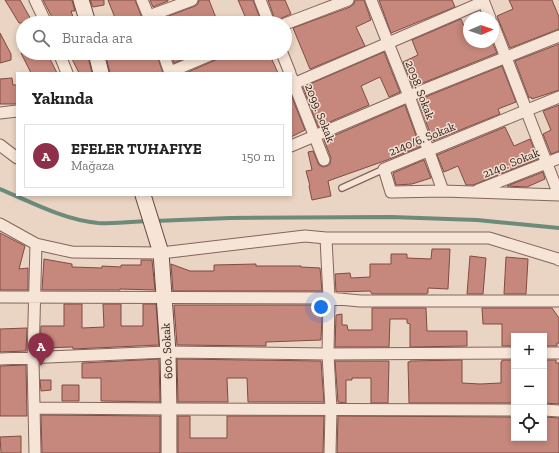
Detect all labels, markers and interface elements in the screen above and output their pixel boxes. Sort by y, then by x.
north arrow [463,12,499,48]
search box [16,16,292,60]
icon: search [30,27,52,49]
text: Burada ara [62,29,133,47]
street label: 2098. Sokak [402,59,438,122]
street label: 2099. Sokak [302,82,338,145]
text: Yakında [32,88,93,108]
street label: 2140/6. Sokak [387,119,458,159]
text: EFELER TUHAFIYE [71,140,202,158]
street label: 2140. Sokak [481,145,542,181]
text: A [42,149,50,164]
text: 150 m [242,149,275,164]
text: Mağaza [71,158,114,173]
your location [311,297,331,317]
street label: 600. Sokak [159,322,175,379]
pin: A [28,333,54,366]
map controls [511,333,547,441]
button: + [511,333,547,369]
button: − [511,369,547,405]
button: locate [511,405,547,441]

